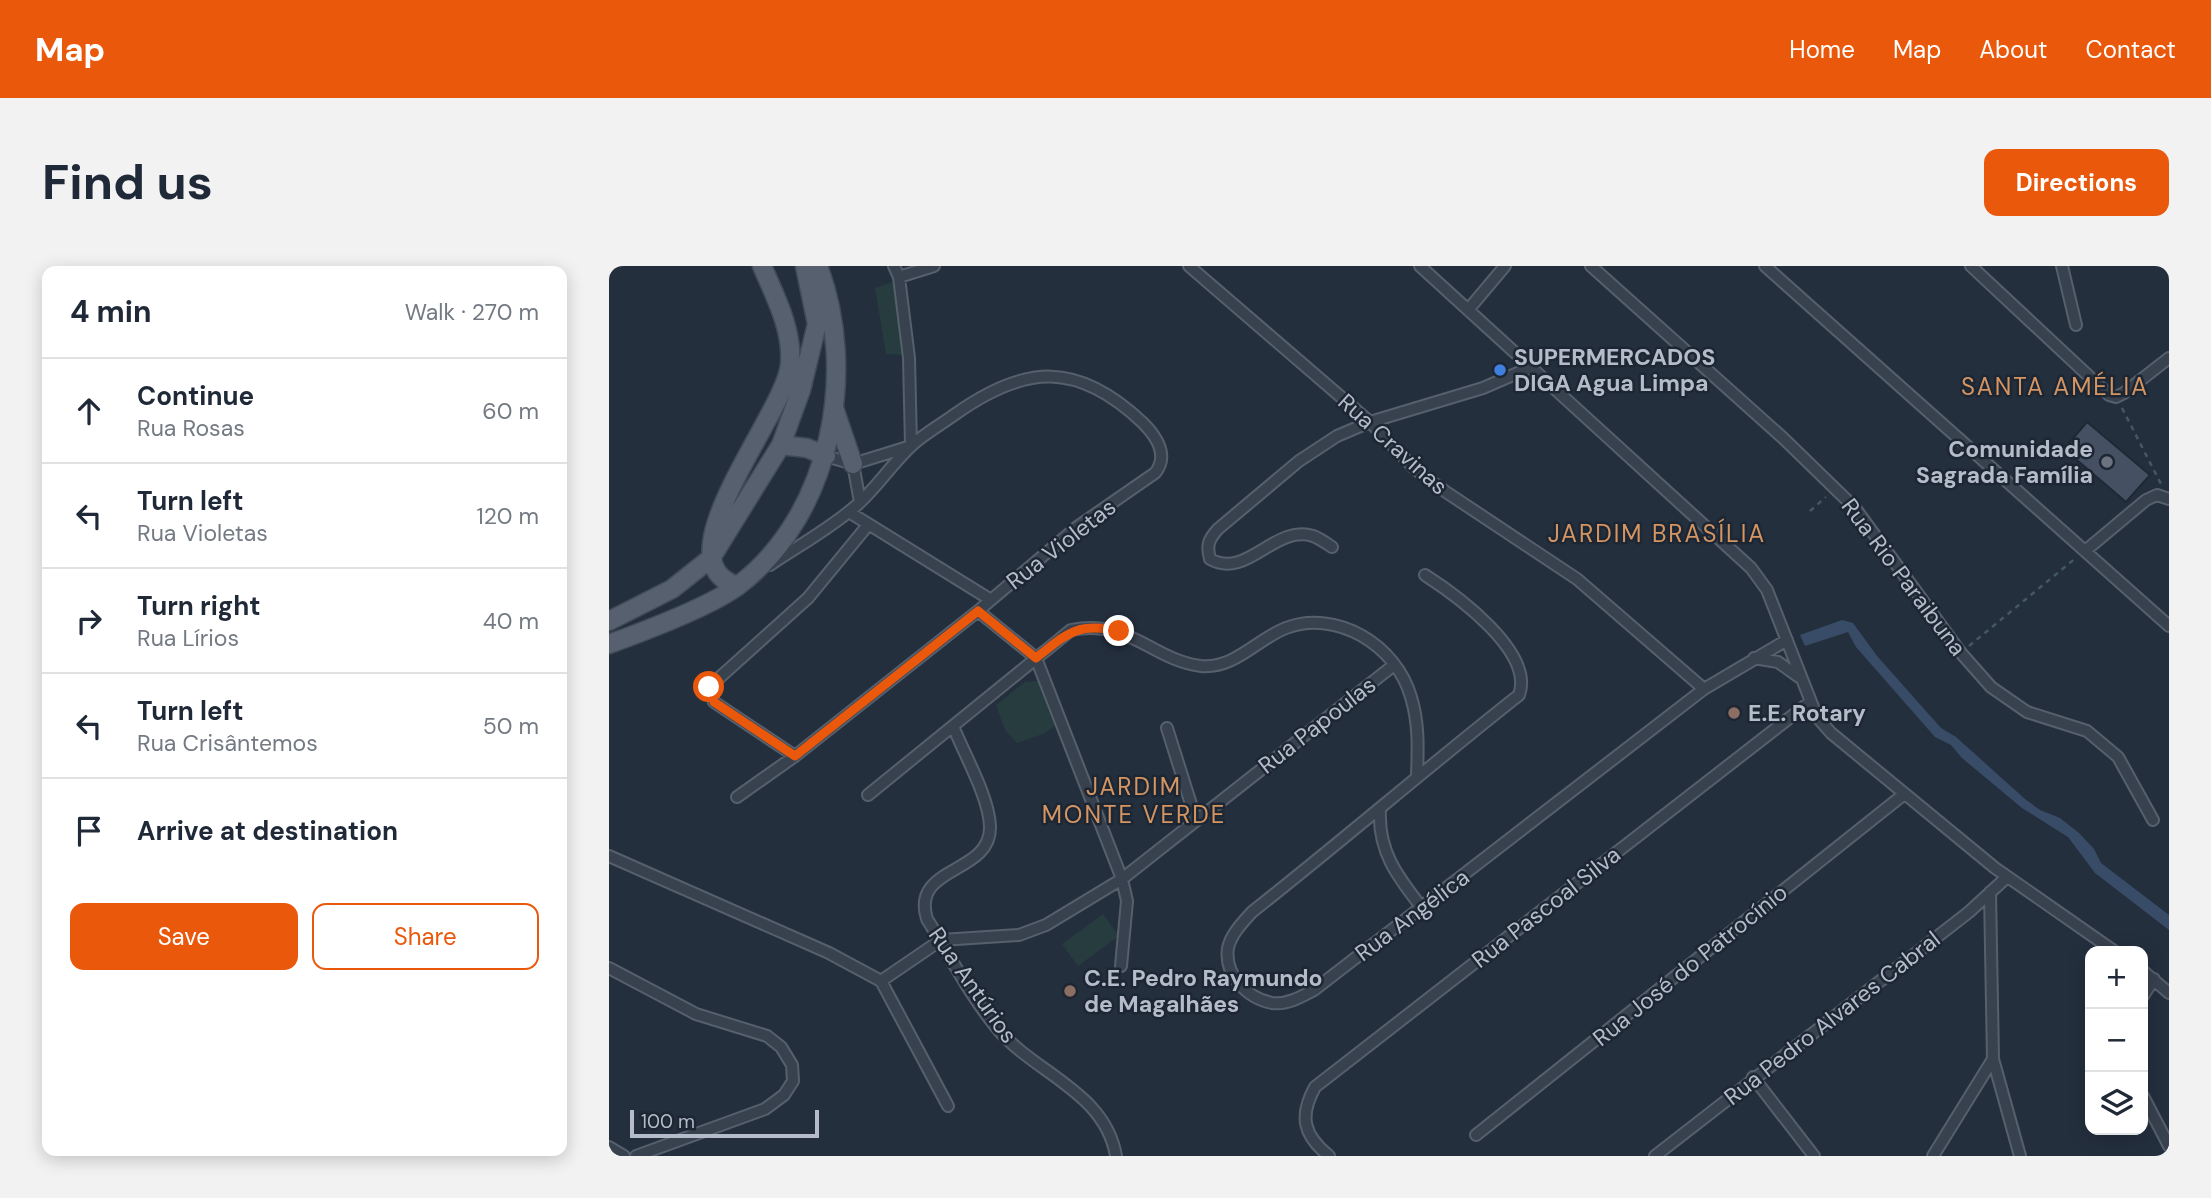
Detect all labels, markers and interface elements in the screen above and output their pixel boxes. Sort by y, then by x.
text: Map [35,28,105,71]
text: Home [1789,34,1855,65]
text: Map [1893,34,1941,65]
text: About [1979,34,2048,65]
text: Contact [2086,34,2176,65]
button: Directions [1984,149,2169,216]
text: Find us [42,150,213,214]
text: 4 min [70,292,152,331]
text: Walk · 270 m [405,297,539,327]
place label: SUPERMERCADOS DIGA Agua Limpa [1514,342,1715,398]
marker: SUPERMERCADOS DIGA Agua Limpa [1492,362,1508,378]
district label: SANTA AMÉLIA [1961,371,2149,402]
text: Continue [137,379,254,413]
street label: Rua Cravinas [1332,387,1454,501]
icon: ahead [70,392,108,430]
text: 60 m [482,396,539,426]
text: Rua Rosas [137,413,245,443]
place label: Comunidade Sagrada Família [1916,434,2093,490]
marker: Comunidade Sagrada Família [2099,454,2115,470]
text: Turn left [137,484,244,518]
street label: Rua Violetas [1000,492,1122,596]
street label: Rua Rio Paraibuna [1835,492,1973,662]
icon: left [70,497,108,535]
text: 120 m [476,501,539,531]
text: Rua Violetas [137,518,268,548]
district label: JARDIM BRASÍLIA [1548,518,1766,549]
text: Turn right [137,589,261,623]
icon: right [70,602,108,640]
text: 40 m [483,606,539,636]
route end [1103,615,1134,646]
text: Rua Lírios [137,623,239,653]
street label: Rua Papoulas [1252,670,1382,780]
route start [693,671,724,702]
text: Turn left [137,694,244,728]
place label: E.E. Rotary [1748,698,1866,728]
marker: E.E. Rotary [1726,705,1742,721]
icon: left [70,707,108,745]
text: 50 m [483,711,539,741]
text: Rua Crisântemos [137,728,318,758]
district label: JARDIM MONTE VERDE [1042,771,1226,830]
icon: arrive [70,812,108,850]
text: Arrive at destination [137,814,398,848]
street label: Rua Pascoal Silva [1465,839,1627,975]
street label: Rua Angélica [1349,862,1475,968]
street label: Rua José do Patrocínio [1587,877,1793,1053]
button: Save [70,903,298,970]
button: Share [312,903,539,970]
street label: Rua Antúrios [922,921,1024,1049]
street label: Rua Pedro Alvares Cabral [1718,924,1946,1112]
map controls [2085,946,2148,1135]
button: + [2085,946,2148,1009]
place label: C.E. Pedro Raymundo de Magalhães [1084,963,1323,1019]
marker: C.E. Pedro Raymundo de Magalhães [1062,983,1078,999]
button: − [2085,1009,2148,1072]
button: layers [2085,1072,2148,1135]
scale bar [630,1107,819,1139]
text: 100 m [641,1109,695,1134]

